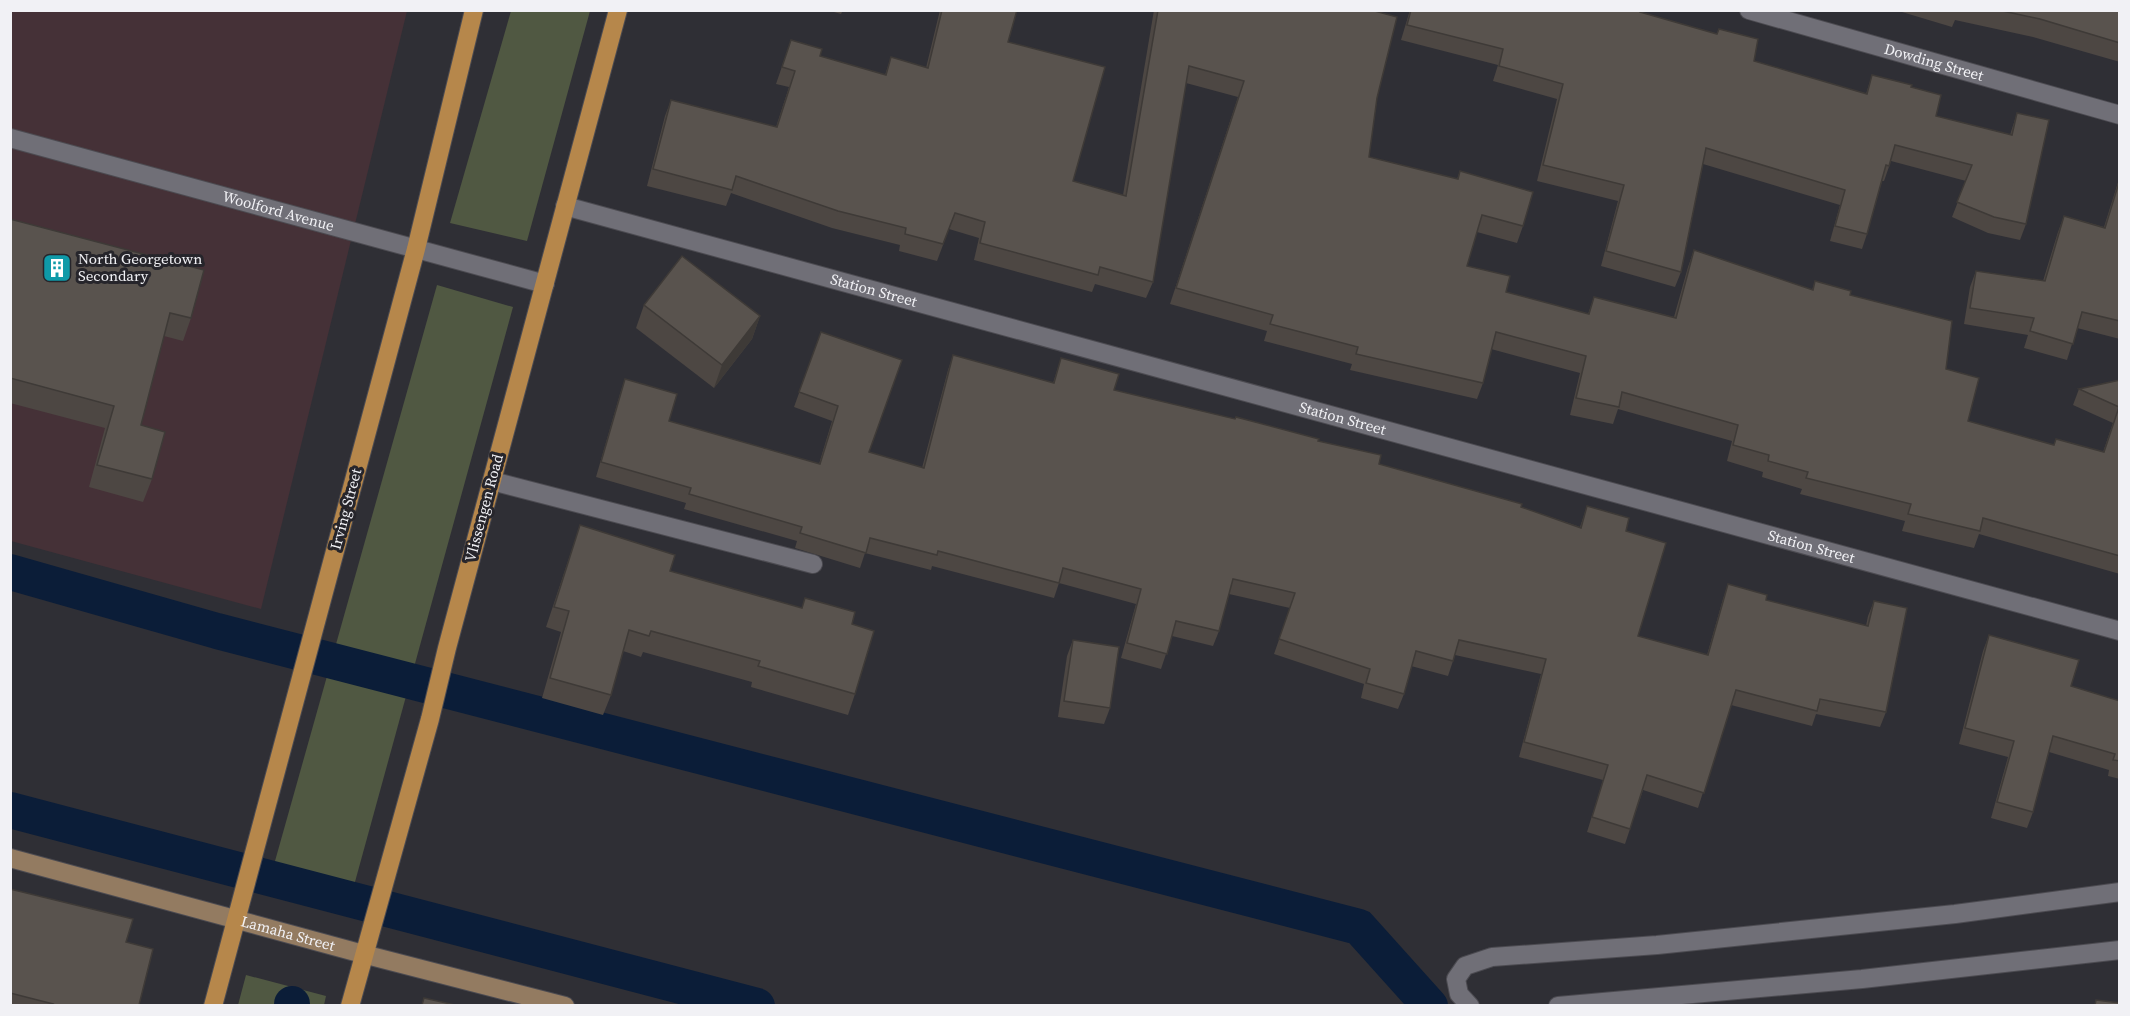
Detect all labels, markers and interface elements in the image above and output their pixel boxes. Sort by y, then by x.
street label: Dowding Street [1882,38,1986,86]
street label: Woolford Avenue [220,185,337,236]
place label: North Georgetown Secondary [78,248,202,286]
building icon: North Georgetown Secondary [41,252,73,284]
street label: Station Street [828,268,920,312]
street label: Station Street [1297,396,1388,440]
street label: Vlissengen Road [459,451,508,564]
street label: Irving Street [325,466,366,552]
street label: Station Street [1766,524,1857,568]
street label: Lamaha Street [239,910,338,956]

